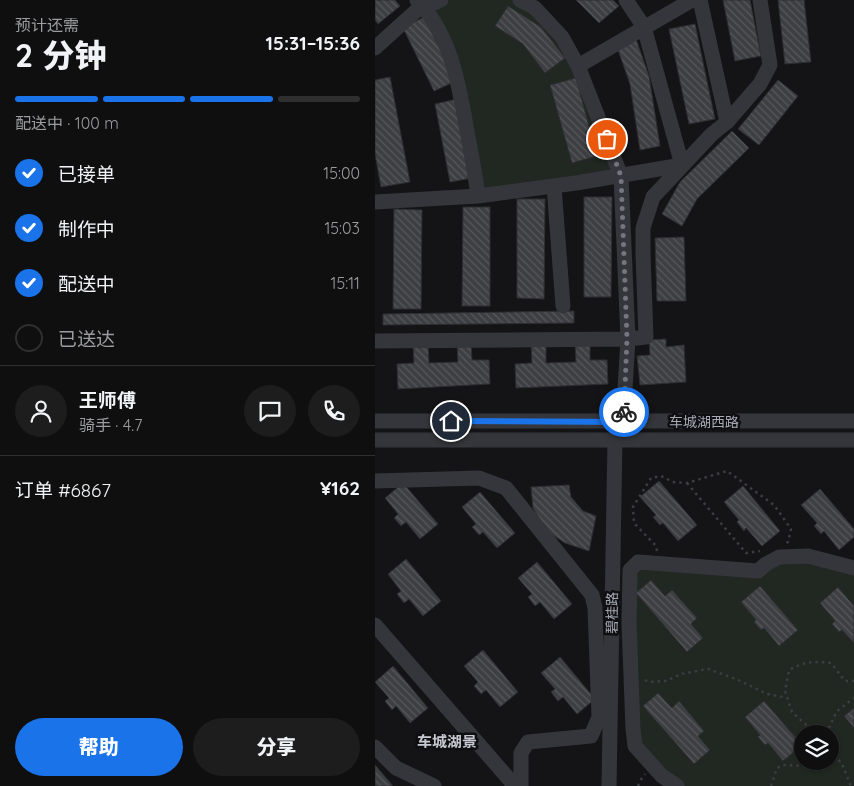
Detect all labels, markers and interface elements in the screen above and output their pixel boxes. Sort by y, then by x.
text: 预计还需 [15,15,79,35]
text: 15:31–15:36 [266,31,360,55]
text: 2 分钟 [15,35,106,75]
text: 配送中 · 100 m [15,113,119,133]
pin [586,118,628,160]
icon: bag [593,125,621,153]
icon: check [15,159,43,187]
text: 已接单 [58,162,115,186]
text: 15:00 [323,163,360,183]
icon: check [15,214,43,242]
text: 制作中 [58,217,115,241]
text: 15:03 [324,218,360,238]
icon: check [15,269,43,297]
text: 配送中 [58,272,115,296]
text: 15:11 [331,273,360,293]
text: 已送达 [58,327,115,351]
button: person [15,385,67,437]
button: chat [244,385,296,437]
button: phone [308,385,360,437]
courier [599,387,649,437]
text: 王师傅 [79,388,136,412]
icon: bike [610,398,638,426]
pin [430,400,472,442]
icon: home [437,407,465,435]
street label: 车城湖西路 [669,413,739,431]
text: 骑手 · 4.7 [79,415,142,435]
text: ¥162 [320,476,360,500]
text: 订单 #6867 [15,478,111,502]
street label: 碧桂路 [603,592,621,634]
button: 帮助 [15,718,183,776]
button: 分享 [193,718,360,776]
map controls [794,725,839,770]
button: layers [794,725,839,770]
district label: 车城湖景 [417,732,477,751]

